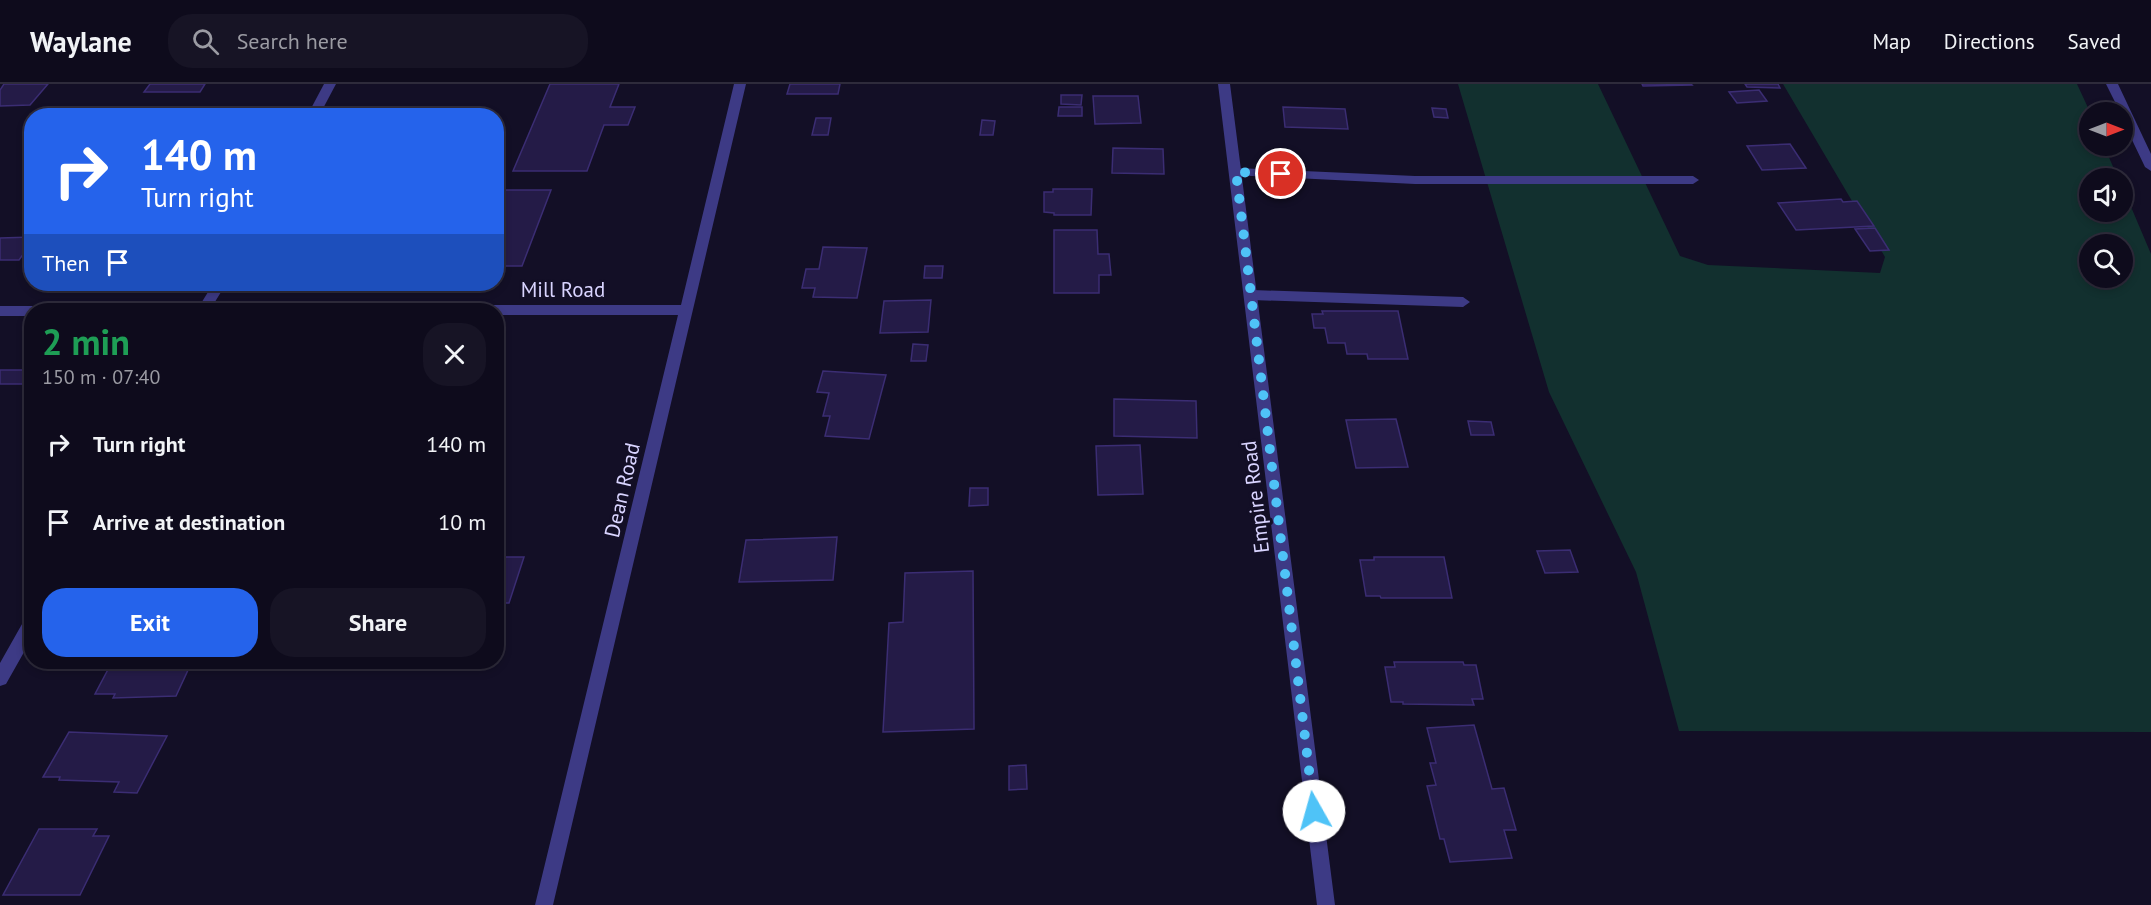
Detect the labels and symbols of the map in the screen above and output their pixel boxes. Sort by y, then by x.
north arrow [2079,102,2133,156]
pin [1255,148,1306,199]
street label: Mill Road [521,276,605,303]
street label: Empire Road [1235,439,1275,555]
street label: Dean Road [598,440,646,540]
position arrow [1282,779,1346,843]

